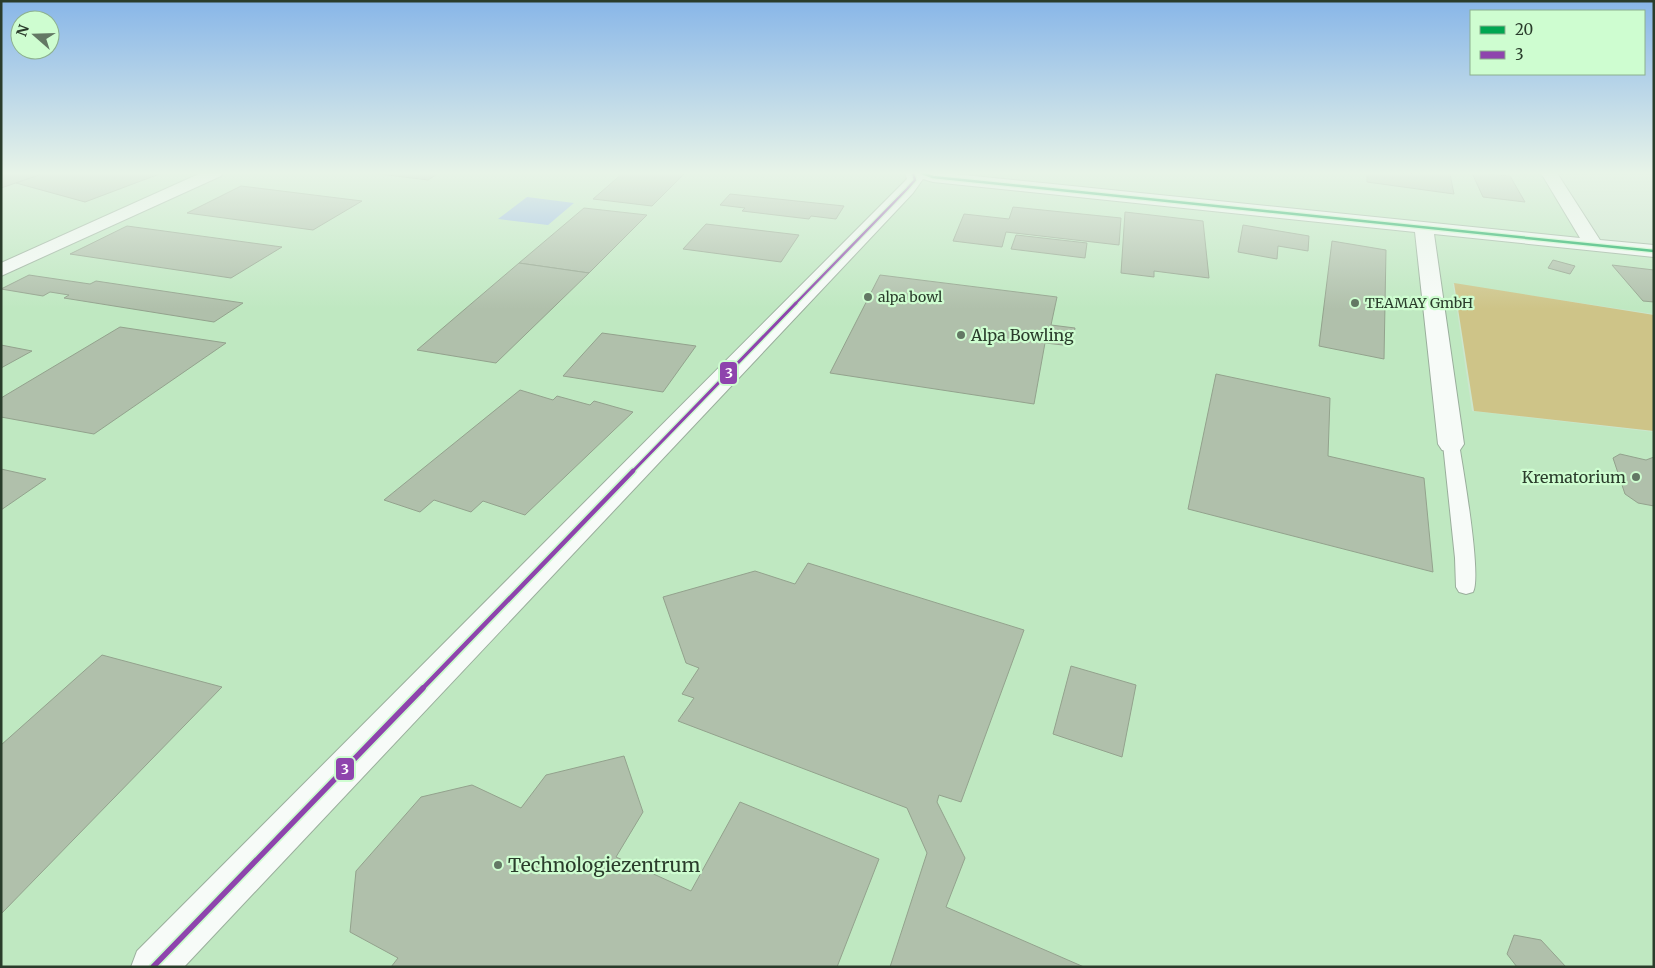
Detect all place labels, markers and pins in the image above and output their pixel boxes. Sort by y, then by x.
place label: alpa bowl [878,288,943,306]
marker: alpa bowl [862,291,874,303]
place label: TEAMAY GmbH [1365,294,1473,312]
marker: TEAMAY GmbH [1349,297,1361,309]
place label: Alpa Bowling [970,325,1074,345]
marker: Alpa Bowling [955,329,967,341]
place label: Krematorium [1522,467,1626,487]
marker: Krematorium [1630,471,1642,483]
place label: Technologiezentrum [508,853,700,877]
marker: Technologiezentrum [492,859,504,871]

